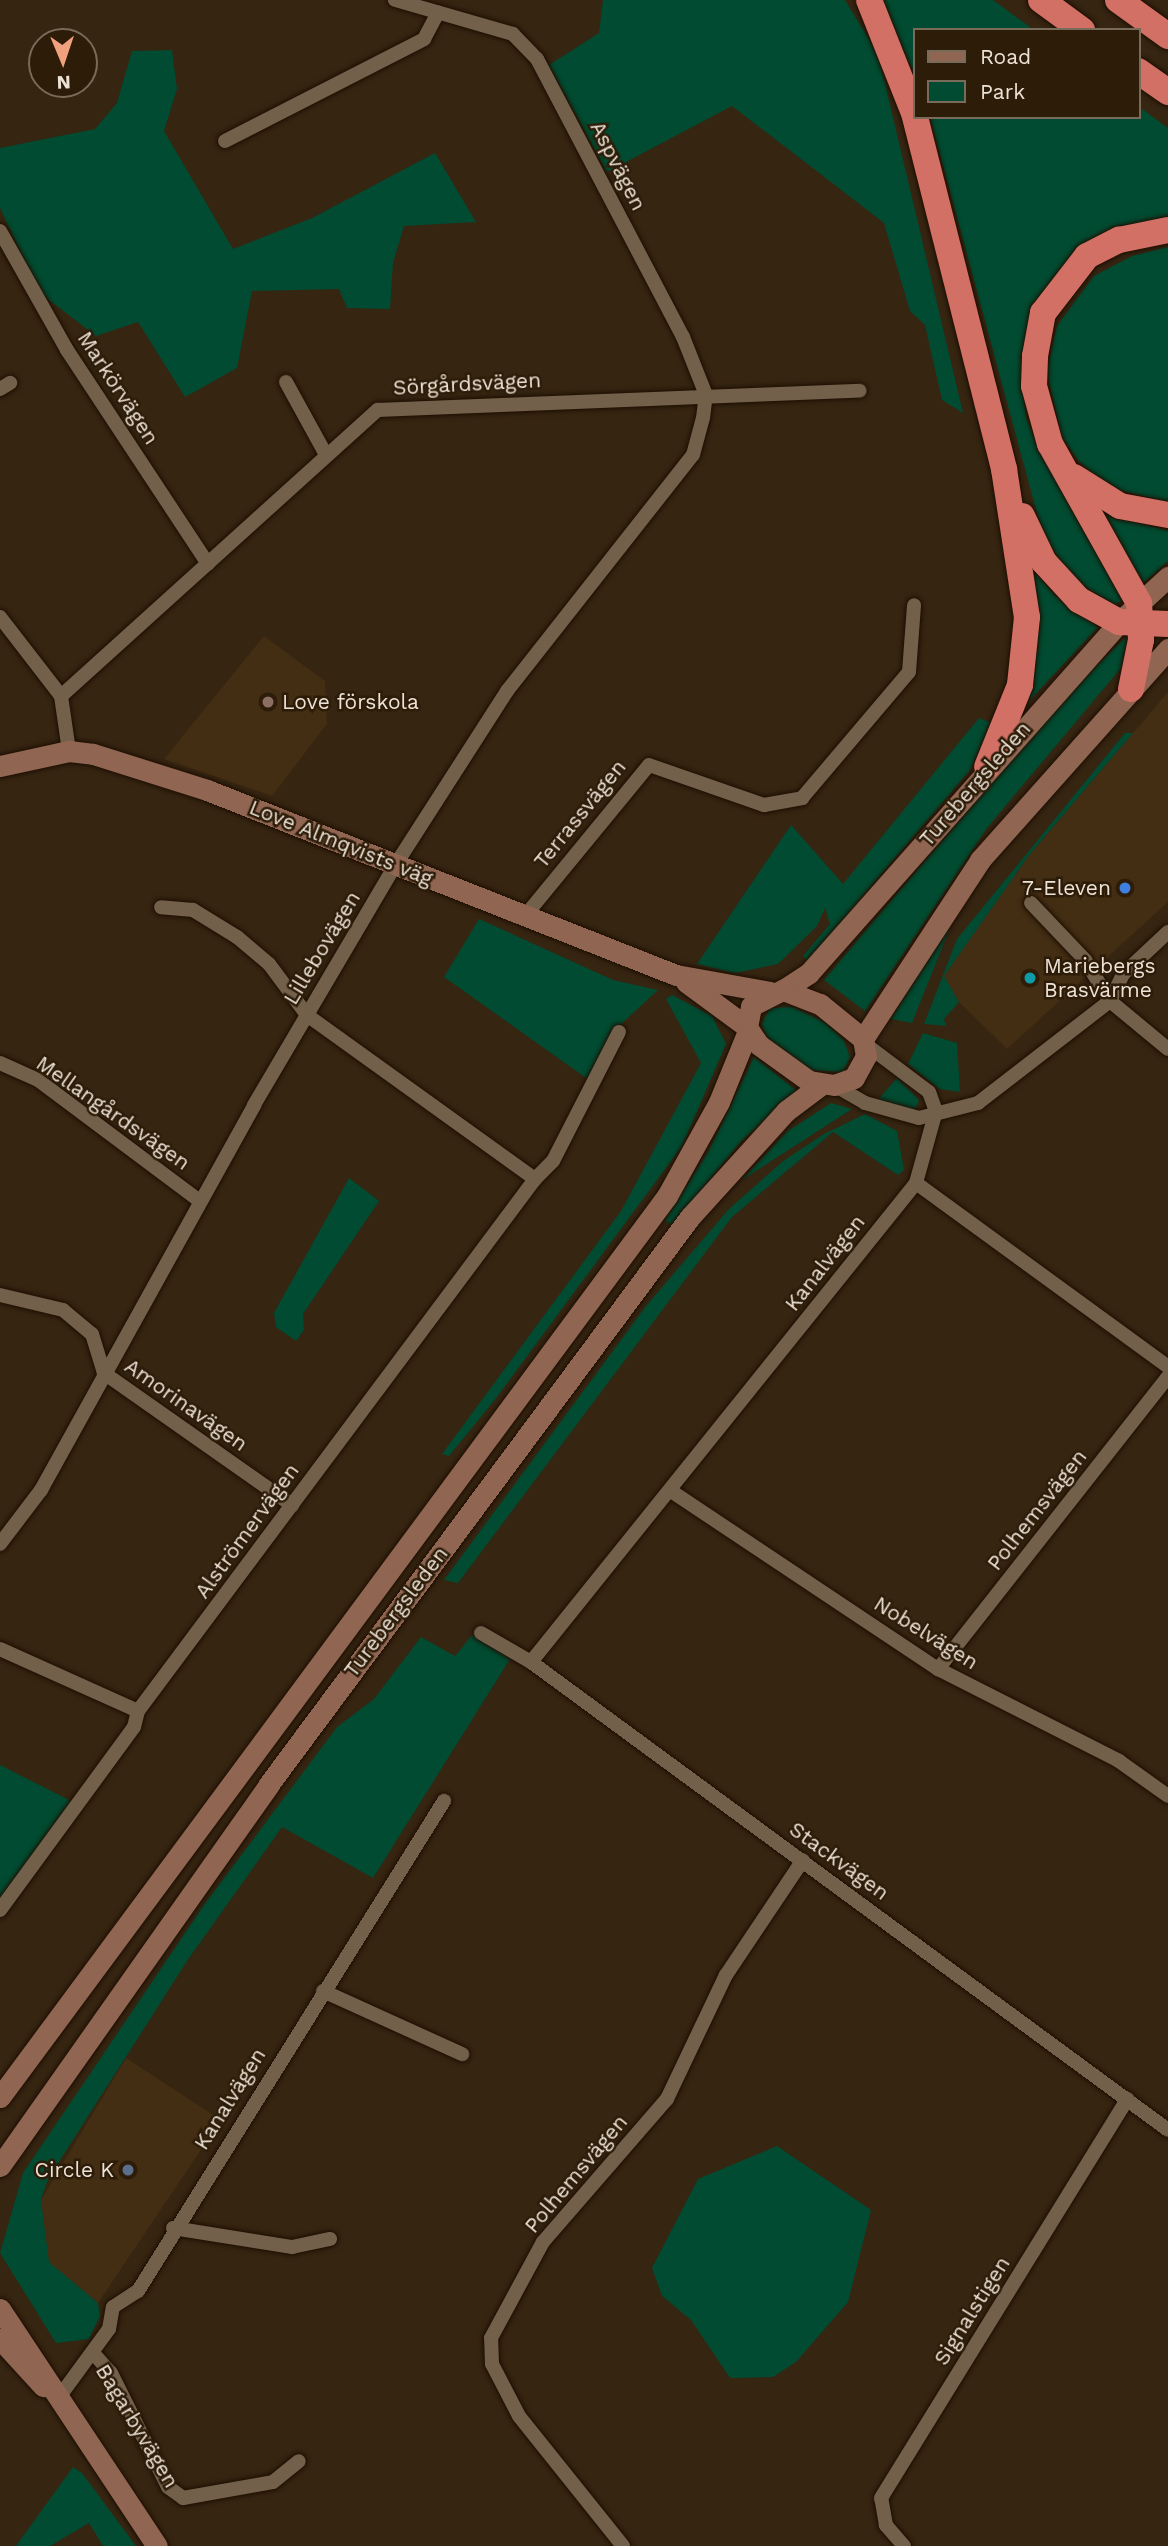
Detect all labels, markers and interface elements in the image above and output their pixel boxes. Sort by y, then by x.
north arrow [28,28,98,98]
legend [912,28,1140,119]
text: Road [980,44,1031,69]
text: N [56,71,71,94]
text: Park [980,79,1025,104]
street label: Aspvägen [585,117,651,215]
street label: Markörvägen [72,327,164,449]
street label: Sörgårdsvägen [392,368,542,400]
place label: Love förskola [282,689,419,715]
marker: Love förskola [260,694,276,710]
street label: Turebergsleden [914,716,1036,852]
street label: Terrassvägen [529,755,631,873]
street label: Love Almqvists väg [245,794,437,892]
place label: 7-Eleven [1022,875,1111,901]
marker: 7-Eleven [1117,880,1133,896]
street label: Lillebovägen [278,887,366,1009]
place label: Mariebergs Brasvärme [1044,953,1156,1003]
marker: Mariebergs Brasvärme [1022,970,1038,986]
street label: Mellangårdsvägen [31,1051,195,1175]
street label: Kanalvägen [780,1210,870,1316]
street label: Amorinavägen [120,1353,252,1457]
street label: Polhemsvägen [982,1445,1092,1575]
street label: Alströmervägen [190,1459,304,1603]
street label: Turebergsleden [339,1542,453,1682]
street label: Nobelvägen [869,1591,983,1675]
street label: Stackvägen [784,1817,894,1905]
street label: Kanalvägen [189,2044,271,2154]
street label: Polhemsvägen [519,2110,633,2238]
place label: Circle K [35,2157,114,2183]
marker: Circle K [120,2162,136,2178]
street label: Signalstigen [929,2252,1015,2370]
street label: Bagarbyvägen [90,2360,184,2492]

